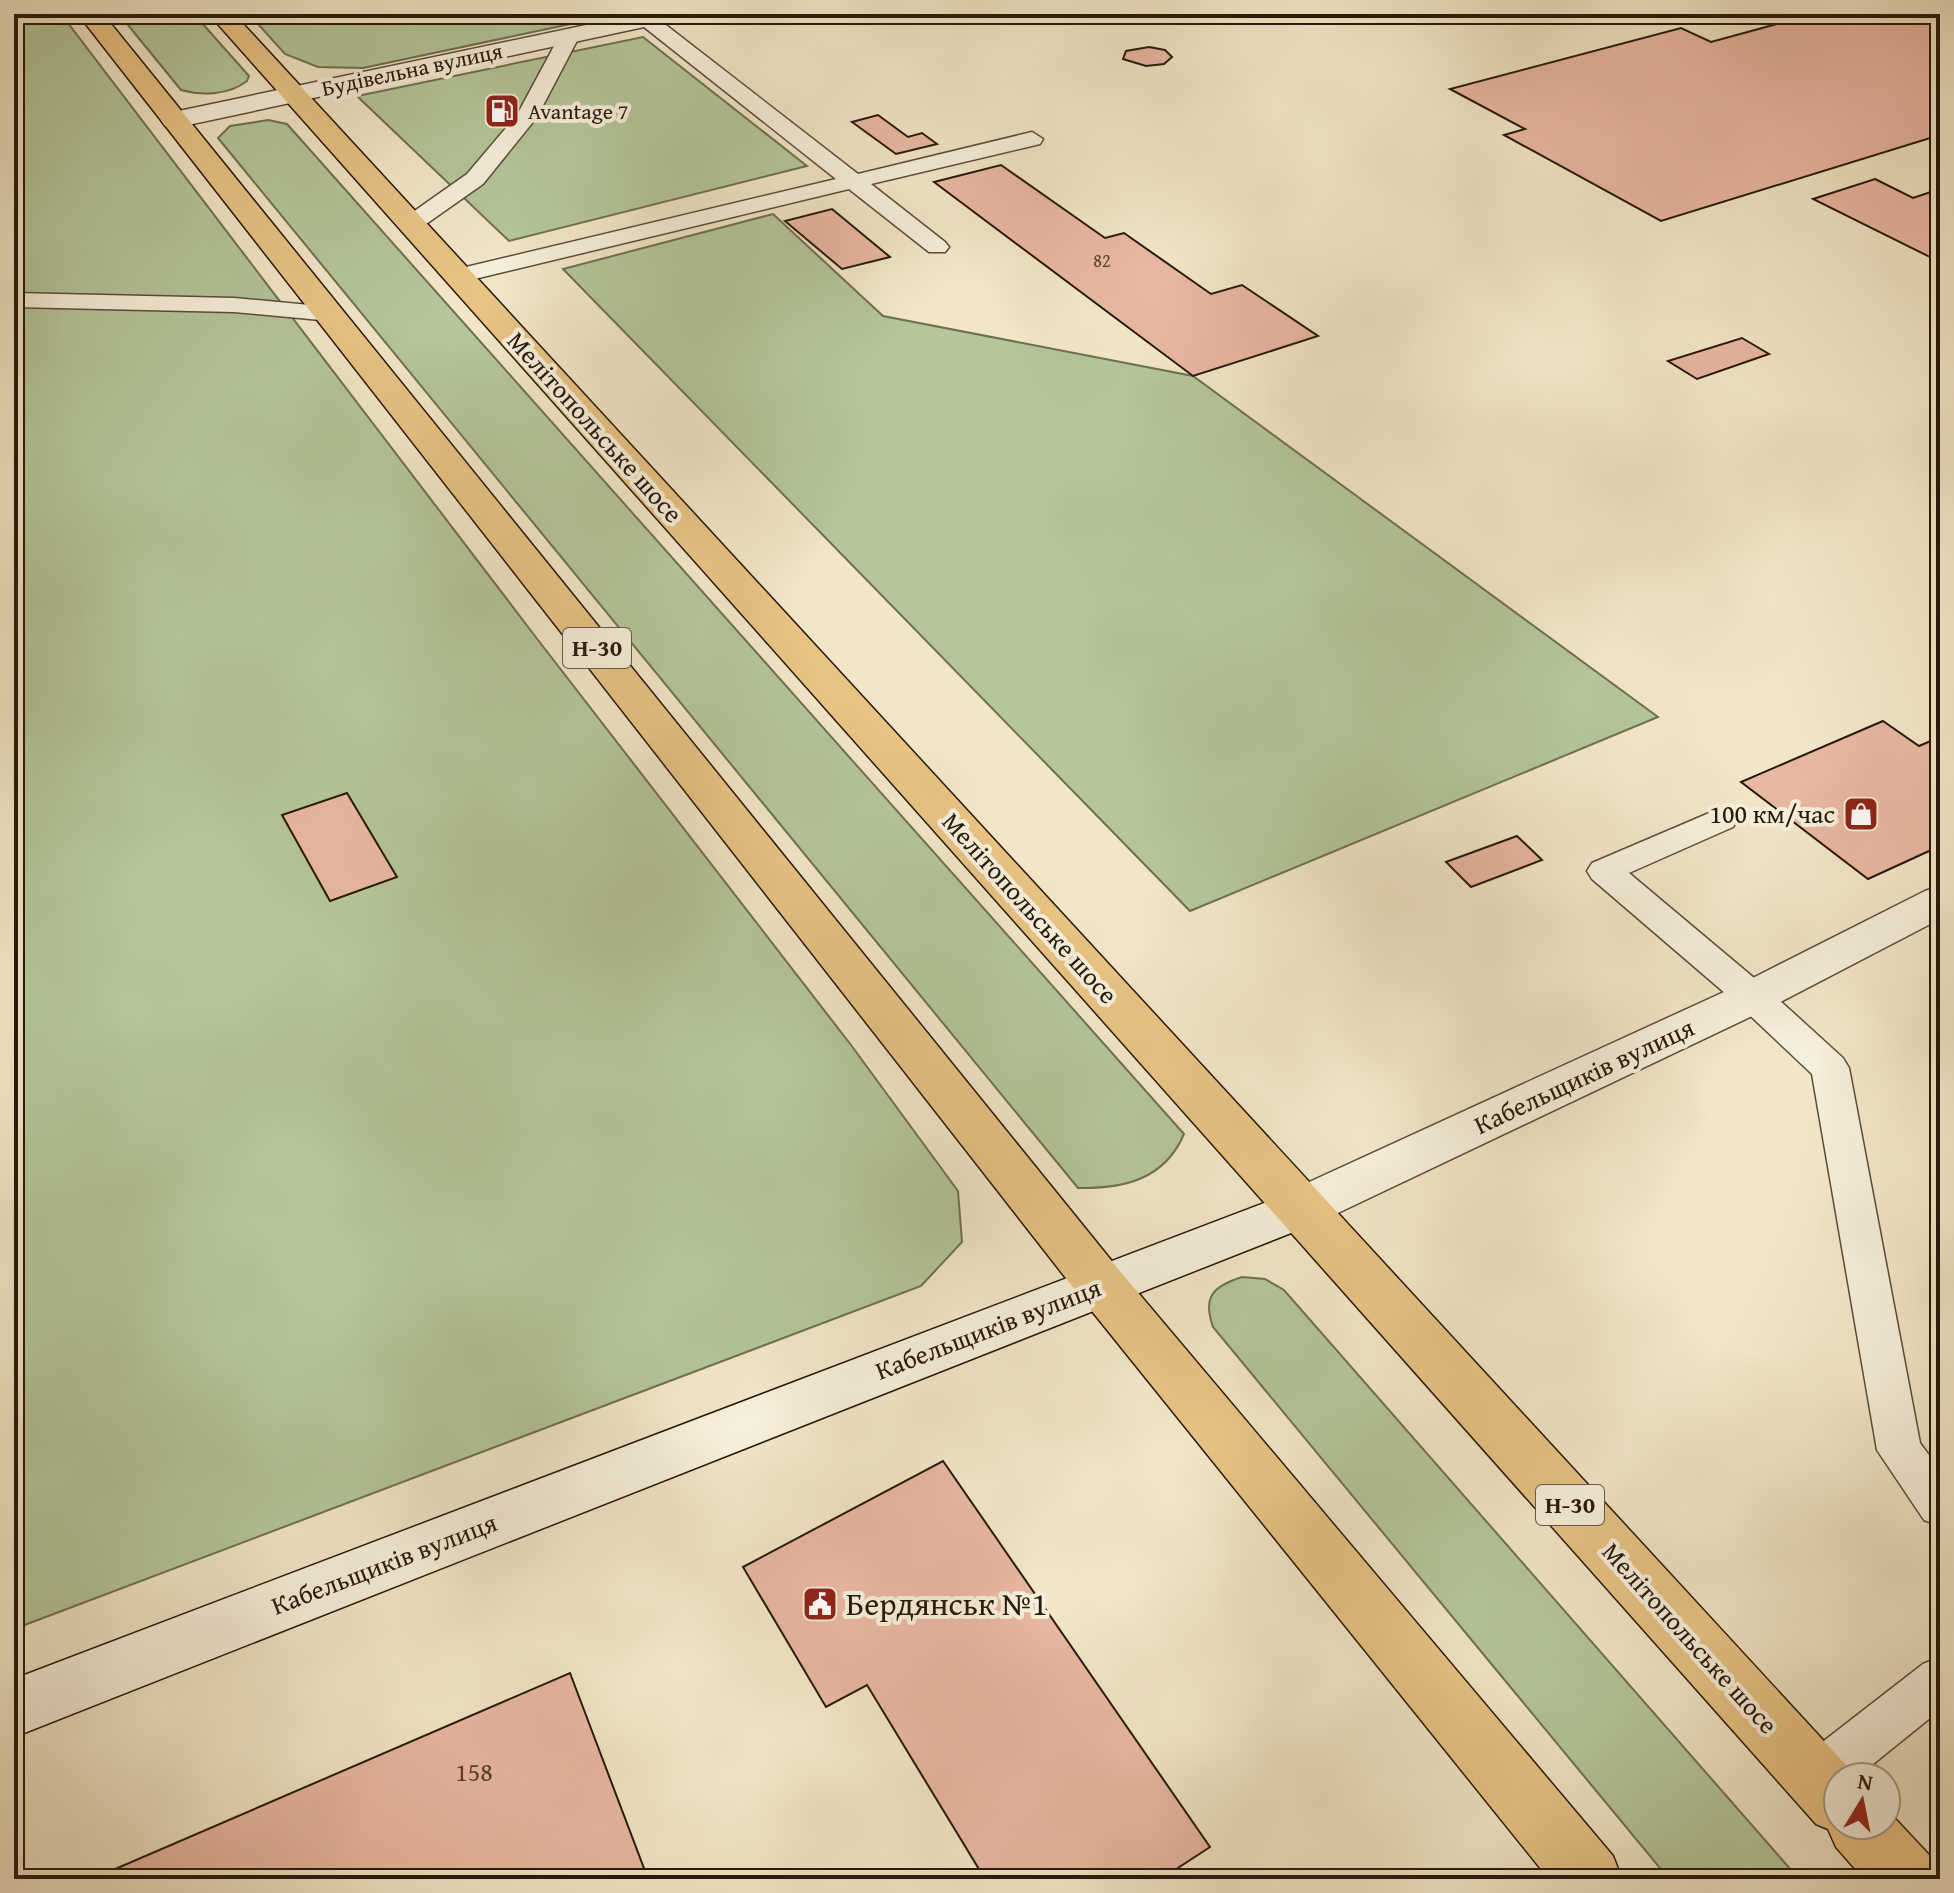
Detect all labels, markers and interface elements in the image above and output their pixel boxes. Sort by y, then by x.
street label: Будівельна вулиця [319,34,505,104]
fuel station icon: Avantage 7 [483,92,521,130]
place label: Avantage 7 [528,95,628,127]
house number: 82 [1093,247,1111,274]
street label: Мелітопольське шосе [498,322,692,531]
road number: Н-30 [563,628,631,668]
place label: 100 км/час [1709,794,1835,833]
shop icon: 100 км/час [1842,795,1880,833]
street label: Мелітопольське шосе [933,803,1127,1012]
street label: Кабельщиків вулиця [1467,1007,1700,1144]
street label: Кабельщиків вулиця [869,1268,1106,1390]
road number: Н-30 [1536,1485,1604,1525]
street label: Кабельщиків вулиця [265,1503,502,1625]
street label: Мелітопольське шосе [1593,1533,1787,1742]
place label: Бердянськ №1 [846,1580,1047,1627]
public building icon: Бердянськ №1 [801,1585,839,1623]
house number: 158 [455,1752,493,1791]
north arrow [1822,1761,1902,1841]
text: N [1855,1764,1876,1798]

